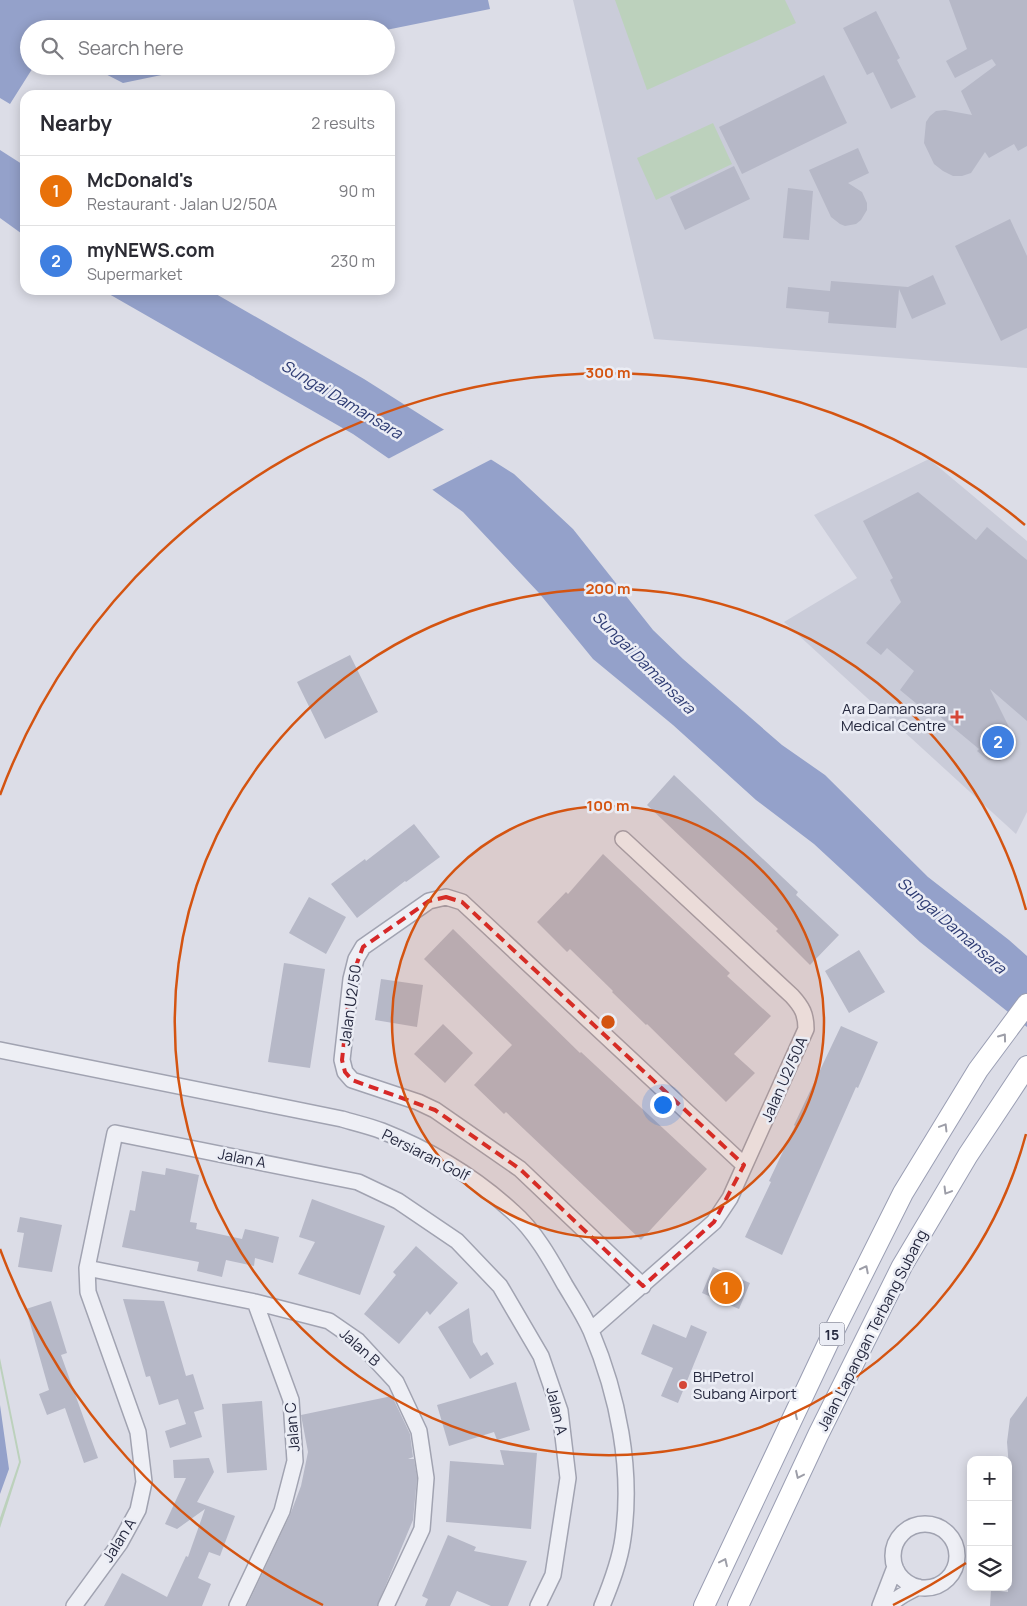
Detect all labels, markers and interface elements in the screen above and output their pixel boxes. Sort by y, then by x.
search box [20,20,395,75]
icon: search [38,34,66,62]
text: Search here [78,35,184,61]
text: Nearby [40,109,112,137]
text: 2 results [311,112,375,134]
text: McDonald's [87,167,193,193]
text: 1 [52,180,60,202]
text: 90 m [339,180,375,202]
text: Restaurant · Jalan U2/50A [87,193,277,215]
text: myNEWS.com [87,237,215,263]
text: 2 [51,250,61,272]
text: 230 m [331,250,375,272]
text: Supermarket [87,263,183,285]
water label: Sungai Damansara [277,354,407,444]
text: 300 m [586,362,630,383]
text: 200 m [585,578,631,599]
water label: Sungai Damansara [588,606,701,719]
place label: Ara Damansara Medical Centre [841,698,946,736]
marker: Ara Damansara Medical Centre [950,710,964,724]
pin: 2 [982,723,1014,761]
text: 100 m [587,795,629,816]
water label: Sungai Damansara [893,872,1012,979]
street label: Jalan U2/50 [334,963,366,1047]
centre of rings [599,1013,617,1031]
street label: Jalan U2/50A [756,1033,812,1125]
one-way arrow [997,1034,1005,1043]
your location [650,1092,676,1118]
one-way arrow [937,1123,947,1132]
street label: Persiaran Golf [378,1124,474,1187]
street label: Jalan A [216,1143,268,1173]
one-way arrow [943,1186,953,1195]
street label: Jalan Lapangan Terbang Subang [812,1226,932,1434]
one-way arrow [859,1265,869,1274]
pin: 1 [710,1269,742,1307]
road number: 15 [820,1322,844,1346]
street label: Jalan B [335,1323,385,1371]
place label: BHPetrol Subang Airport [693,1366,797,1404]
marker: BHPetrol Subang Airport [677,1379,689,1391]
street label: Jalan A [541,1385,573,1437]
street label: Jalan C [279,1401,305,1453]
one-way arrow [788,1411,798,1420]
map controls [967,1456,1012,1591]
button: + [967,1456,1012,1501]
one-way arrow [795,1470,805,1479]
button: − [967,1501,1012,1546]
street label: Jalan A [97,1513,141,1566]
button: layers [967,1546,1012,1591]
one-way arrow [718,1558,729,1567]

